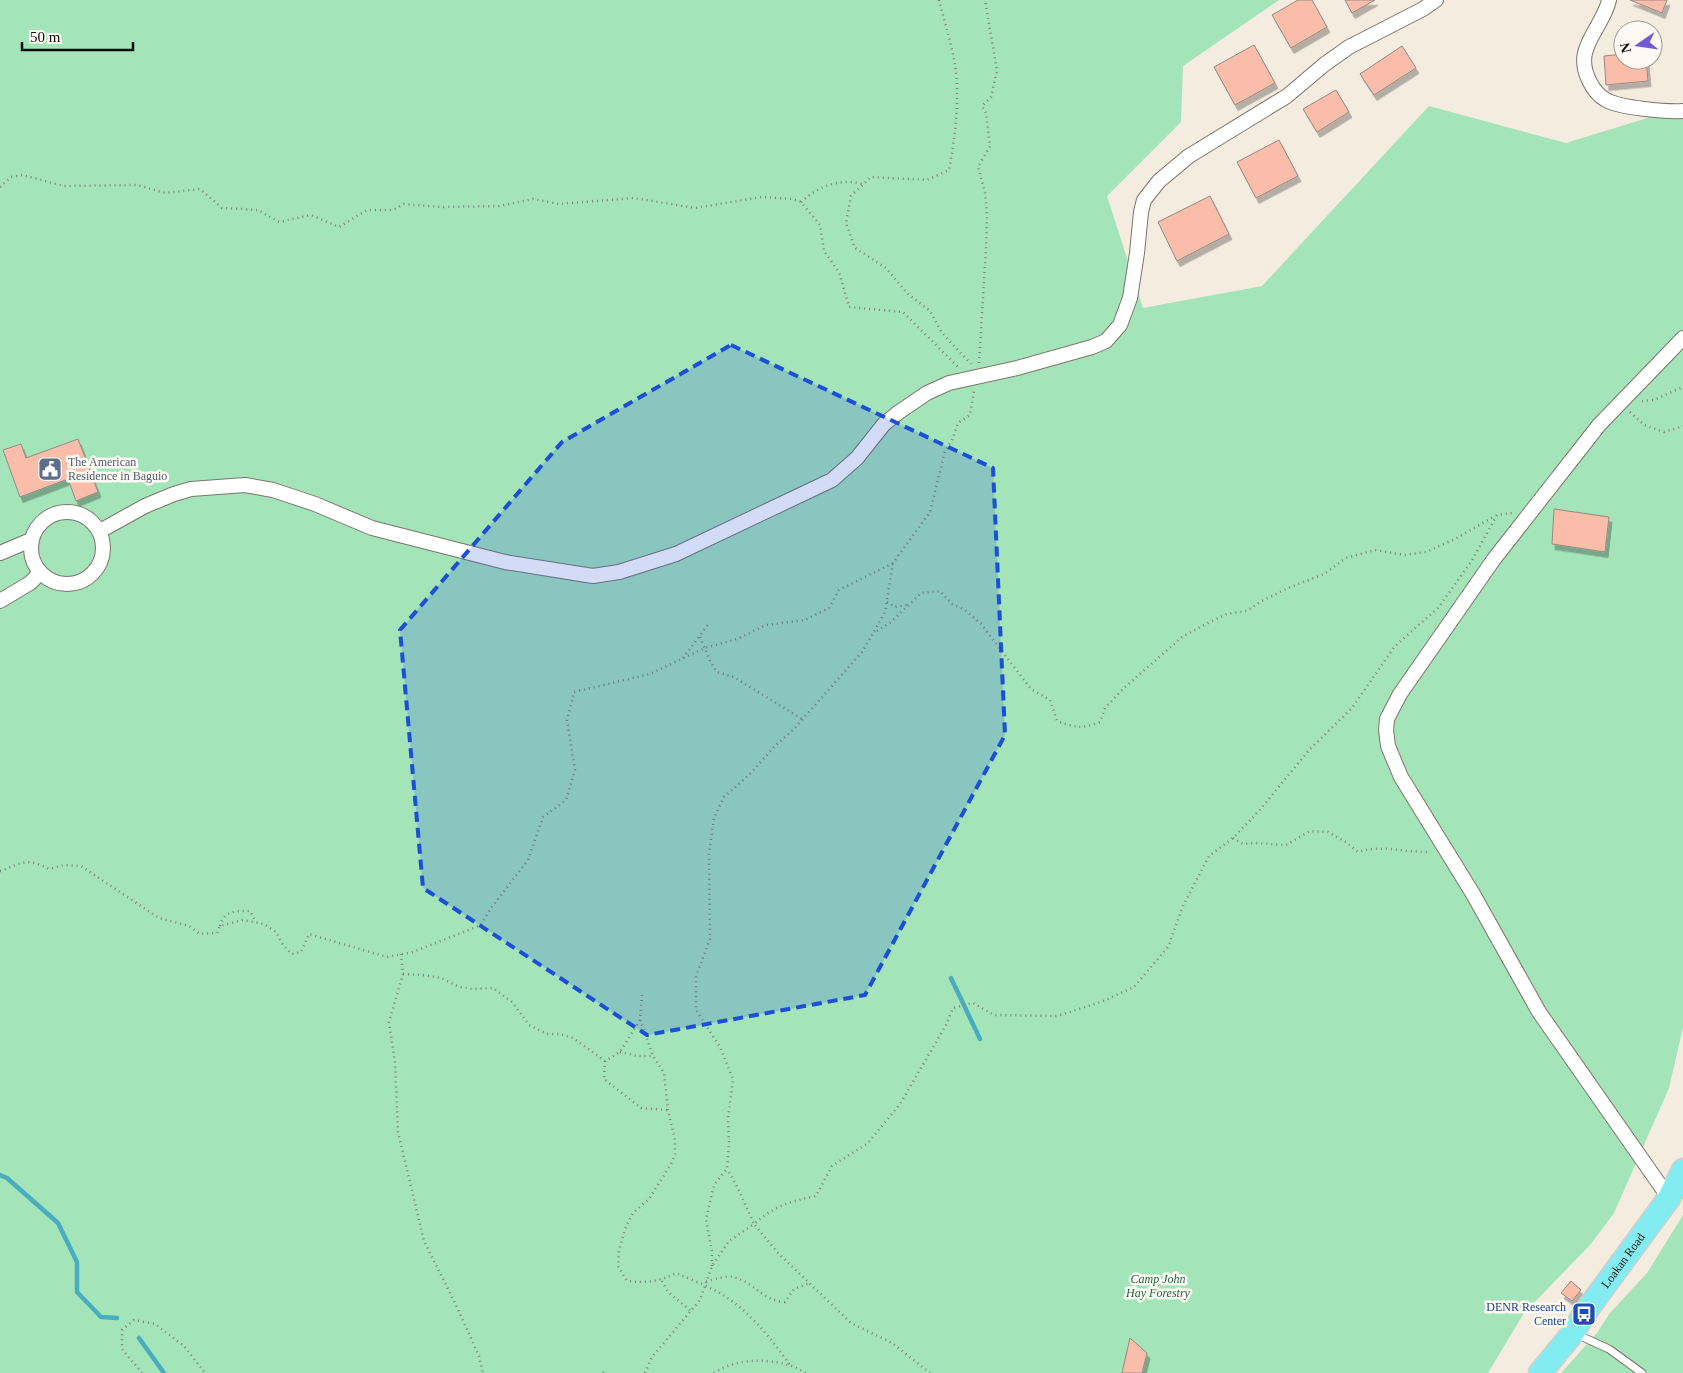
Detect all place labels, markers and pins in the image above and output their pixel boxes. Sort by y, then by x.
place label: The American Residence in Baguio [68,455,167,483]
public building icon: The American Residence in Baguio [37,456,63,482]
place label: DENR Research Center [1486,1300,1566,1328]
bus stop icon: DENR Research Center [1571,1301,1597,1327]

